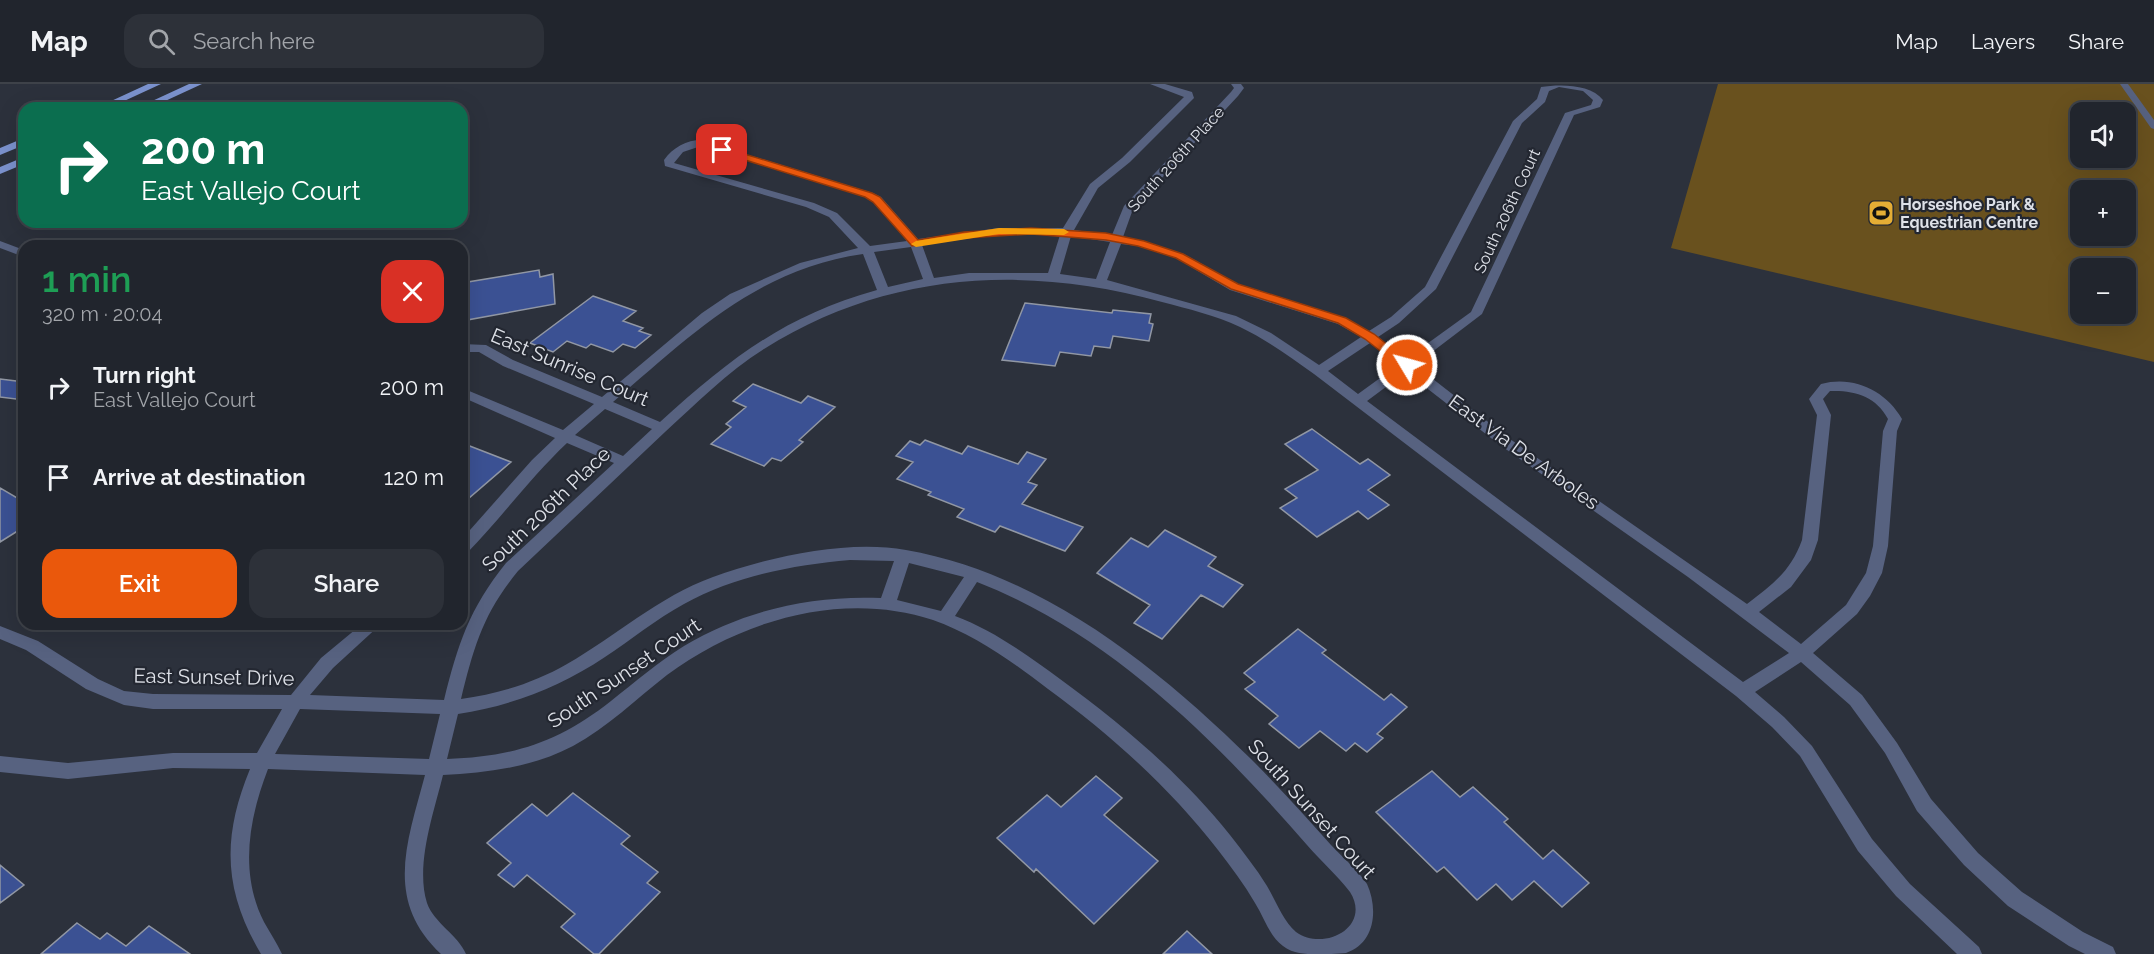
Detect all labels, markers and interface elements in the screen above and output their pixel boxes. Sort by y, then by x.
search box [124,14,544,68]
text: Map [30,25,88,58]
icon: search [145,25,178,58]
text: Search here [193,28,315,54]
text: Map [1895,29,1938,54]
text: Layers [1971,29,2035,54]
text: Share [2068,29,2124,54]
street label: South 206th Place [1124,102,1228,216]
map controls [2070,102,2136,324]
button: sound [2070,102,2136,168]
pin [696,124,747,175]
text: 200 m [141,125,265,174]
icon: right [42,126,120,204]
icon: arrive [705,133,738,166]
street label: South 206th Court [1470,145,1544,276]
text: East Vallejo Court [141,175,360,206]
button: + [2070,180,2136,246]
place label: Horseshoe Park & Equestrian Centre [1900,195,2038,232]
sports icon: Horseshoe Park & Equestrian Centre [1866,198,1896,228]
text: 1 min [42,258,131,300]
button: − [2070,258,2136,324]
button: close [381,260,444,323]
text: 320 m · 20:04 [42,302,162,326]
street label: East Sunrise Court [487,323,653,411]
position arrow [1375,333,1439,397]
text: Turn right [93,362,196,388]
icon: right [42,371,75,404]
text: 200 m [380,374,444,400]
text: East Vallejo Court [93,388,256,412]
street label: East Via De Arboles [1444,389,1604,515]
street label: South 206th Place [477,442,615,576]
icon: arrive [42,461,75,494]
text: Arrive at destination [93,464,306,490]
text: 120 m [384,464,444,490]
button: Exit [42,549,237,618]
button: Share [249,549,444,618]
street label: South Sunset Court [543,613,705,733]
street label: East Sunset Drive [133,664,295,690]
street label: South Sunset Court [1243,734,1381,884]

